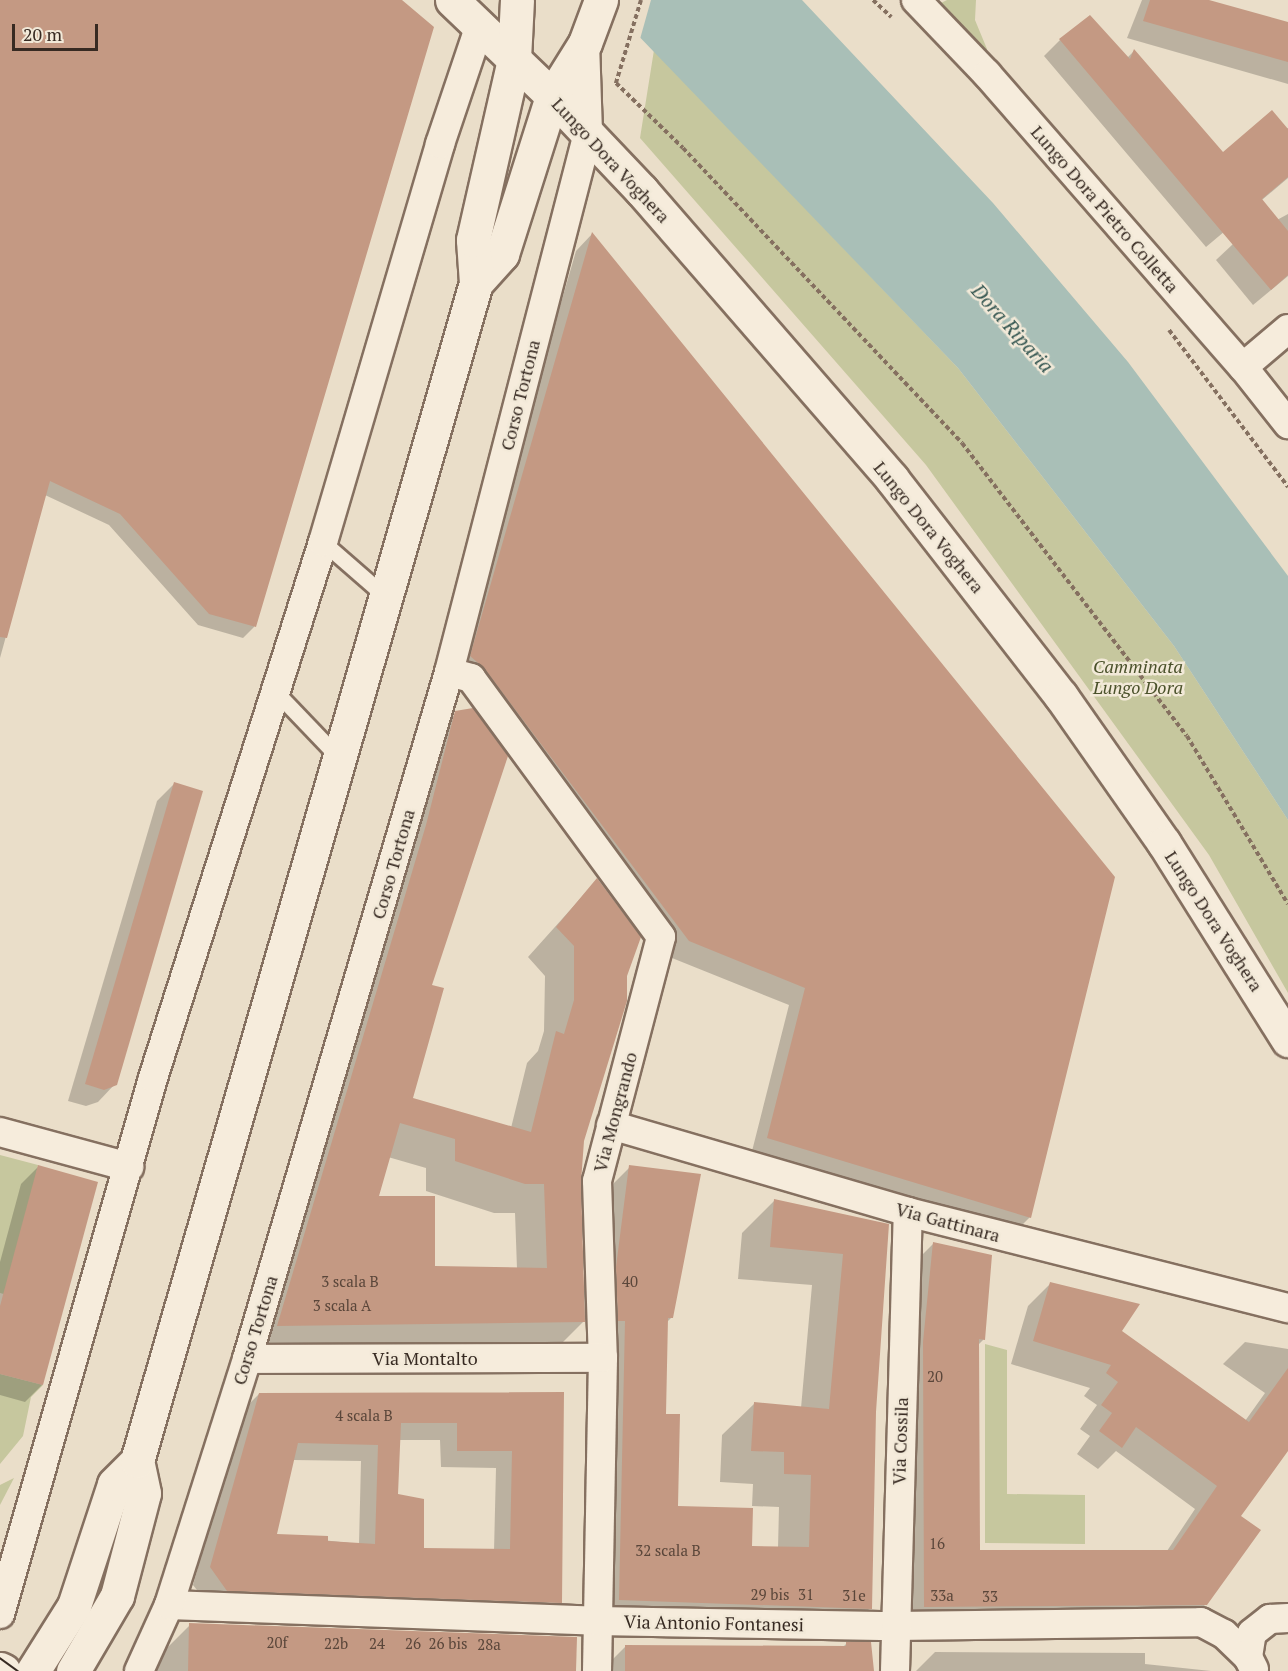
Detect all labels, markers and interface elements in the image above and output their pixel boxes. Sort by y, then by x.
scale bar [15,12,100,50]
text: 20 m [23,22,62,46]
street label: Lungo Dora Voghera [547,93,675,227]
street label: Lungo Dora Pietro Colletta [1027,121,1183,297]
water label: Dora Riparia [967,279,1059,377]
street label: Corso Tortona [496,337,544,453]
street label: Lungo Dora Voghera [869,457,989,597]
park label: Camminata Lungo Dora [1093,656,1183,698]
street label: Corso Tortona [367,807,419,921]
street label: Lungo Dora Voghera [1160,847,1268,995]
street label: Via Mongrando [589,1050,641,1174]
street label: Via Gattinara [893,1198,1003,1246]
street label: Corso Tortona [228,1273,282,1387]
house number: 3 scala B [321,1273,379,1291]
house number: 40 [622,1273,638,1291]
house number: 3 scala A [313,1297,371,1315]
street label: Via Montalto [372,1347,478,1369]
house number: 20 [927,1368,943,1386]
street label: Via Cossila [888,1397,912,1485]
house number: 4 scala B [335,1407,393,1425]
house number: 16 [929,1535,945,1553]
house number: 32 scala B [635,1542,701,1560]
house number: 29 bis [751,1586,789,1604]
house number: 31 [798,1586,814,1604]
house number: 31e [842,1587,866,1605]
house number: 33a [930,1587,954,1605]
house number: 33 [982,1588,998,1606]
street label: Via Antonio Fontanesi [624,1611,804,1635]
house number: 20f [266,1634,288,1652]
house number: 22b [324,1635,348,1653]
house number: 24 [369,1635,385,1653]
house number: 26 [405,1635,421,1653]
house number: 26 bis [429,1635,467,1653]
house number: 28a [477,1636,501,1654]

